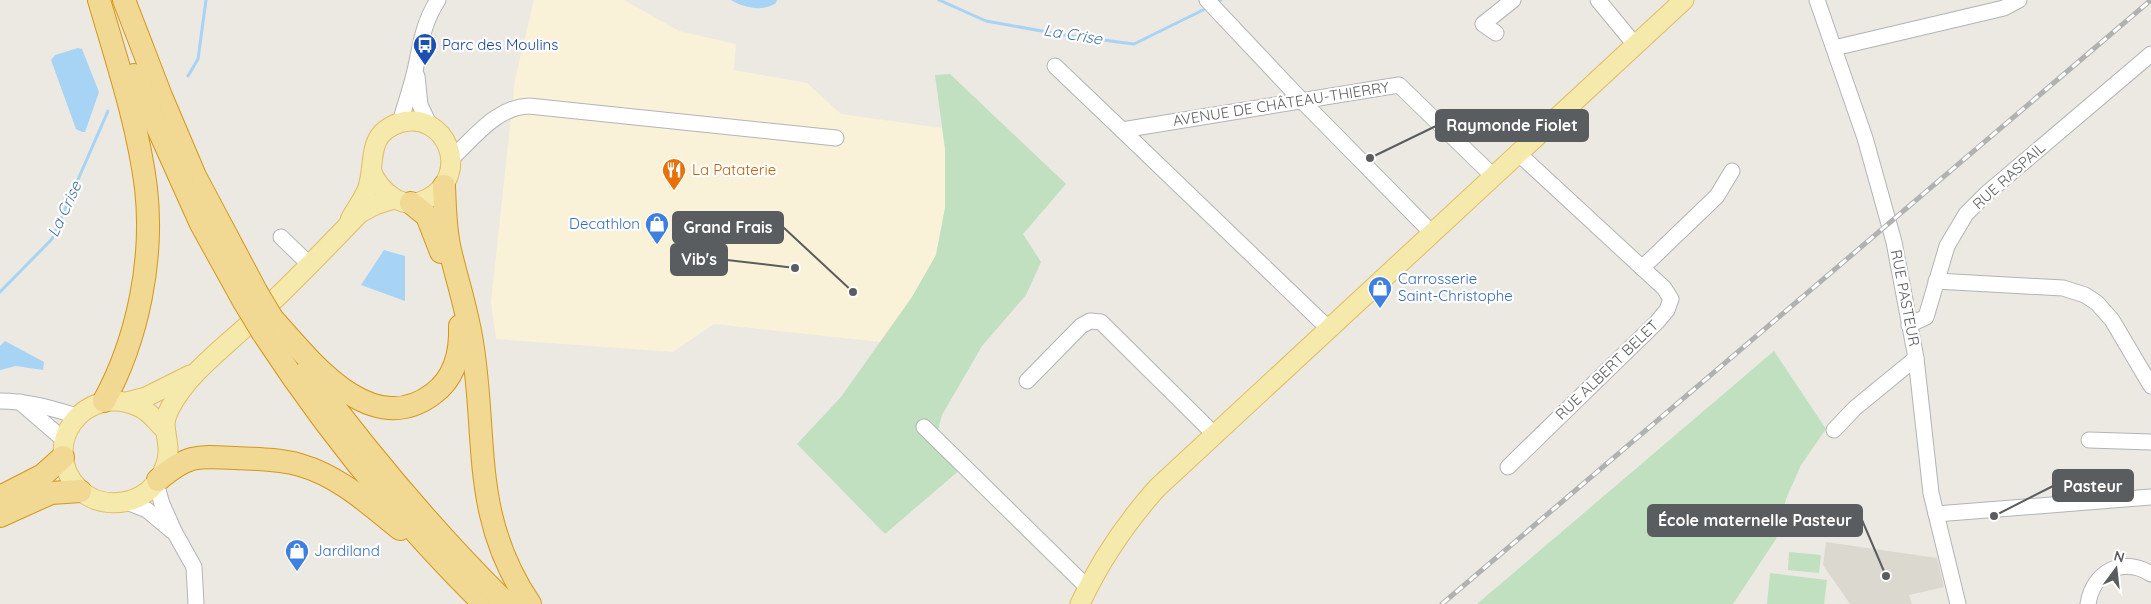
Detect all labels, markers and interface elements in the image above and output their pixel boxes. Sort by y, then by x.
water label: La Crise [1042,19,1105,49]
bus stop icon: Parc des Moulins [412,32,438,66]
place label: Parc des Moulins [442,35,558,54]
street label: AVENUE DE CHÂTEAU-THIERRY [1171,77,1391,130]
callout: Raymonde Fiolet [1436,110,1588,141]
text: Raymonde Fiolet [1446,115,1578,135]
street label: RUE RASPAIL [1968,138,2049,213]
restaurant icon: La Pataterie [661,157,687,191]
place label: La Pataterie [692,160,776,179]
water label: La Crise [42,177,86,240]
shop icon: Decathlon [644,211,670,245]
callout: Grand Frais [673,212,783,243]
place label: Decathlon [569,214,640,233]
text: Grand Frais [683,217,773,237]
callout: Vib's [671,244,727,275]
street label: RUE PASTEUR [1887,248,1924,348]
text: Vib's [681,249,717,269]
place label: Carrosserie Saint-Christophe [1398,269,1513,305]
shop icon: Carrosserie Saint-Christophe [1367,275,1393,309]
street label: RUE ALBERT BELET [1551,316,1662,424]
callout: Pasteur [2053,470,2133,501]
text: Pasteur [2063,476,2123,496]
callout: École maternelle Pasteur [1648,505,1862,536]
text: École maternelle Pasteur [1658,510,1852,530]
shop icon: Jardiland [284,538,310,572]
place label: Jardiland [314,541,380,560]
north arrow [2091,544,2141,594]
text: N [2112,546,2127,566]

